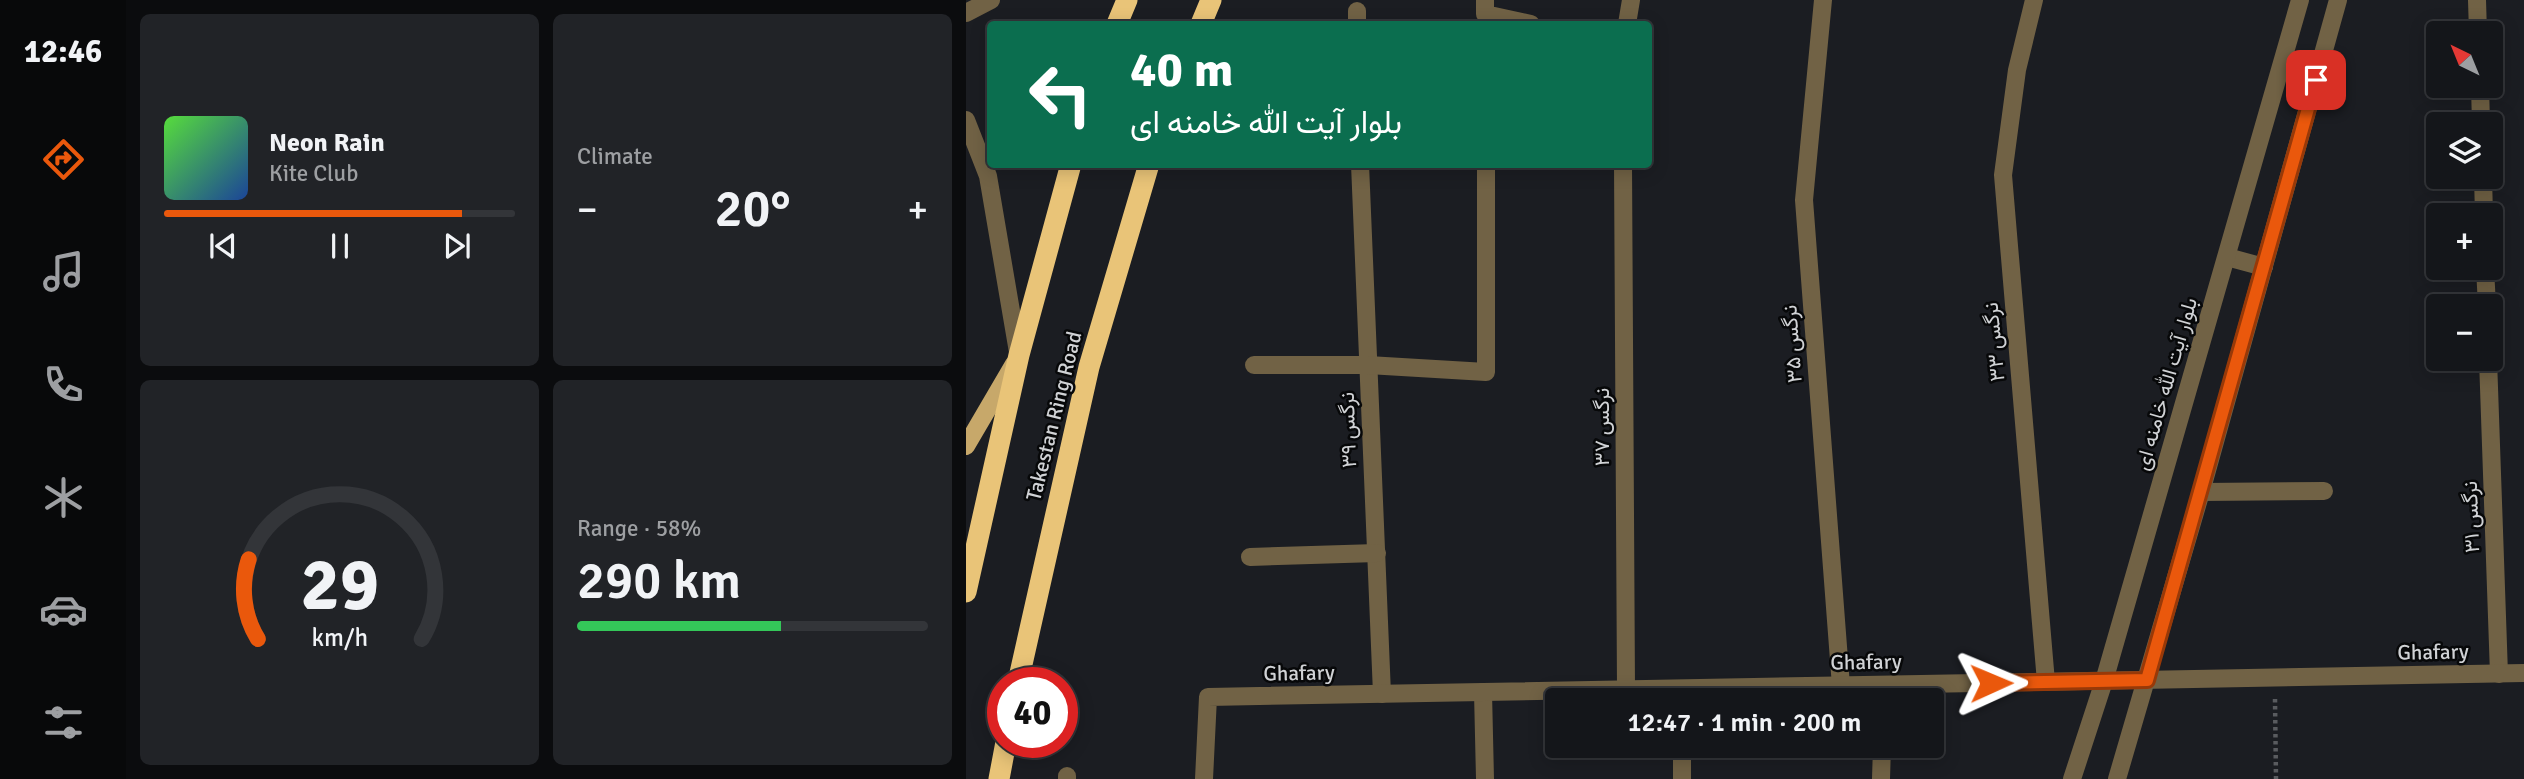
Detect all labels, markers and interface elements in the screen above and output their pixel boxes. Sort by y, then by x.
north arrow [2426,21,2502,98]
map controls [2426,21,2503,371]
text: 12:46 [24,32,102,71]
text: 40 m [1130,40,1233,100]
icon: left [1015,49,1106,140]
pin [2286,50,2346,110]
icon: arrive [2297,61,2335,99]
text: بلوار آیت الله خامنه ای [1130,103,1402,142]
button: layers [2426,112,2503,189]
text: Neon Rain [269,127,385,159]
icon: directions [39,135,88,184]
text: Climate [577,142,653,171]
text: Kite Club [269,159,358,188]
text: 20° [714,177,791,241]
text: − [577,186,598,233]
text: + [907,186,928,233]
button: + [2426,203,2503,280]
icon: previous [204,227,242,265]
icon: pause [321,227,359,265]
icon: next [438,227,476,265]
icon: music [39,247,88,296]
button: − [2426,294,2503,371]
street label: بلوار آیت الله خامنه ای [2129,295,2203,473]
street label: نرگس ۳۳ [1978,301,2010,383]
street label: نرگس ۳۵ [1776,304,1808,384]
street label: Takestan Ring Road [1020,329,1088,503]
icon: phone [39,360,88,409]
street label: نرگس ۳۷ [1589,388,1615,466]
street label: نرگس ۳۹ [1334,392,1362,468]
icon: climate [39,473,88,522]
street label: نرگس ۳۱ [2457,481,2485,553]
text: Range · 58% [577,514,701,543]
text: 29 [300,541,379,630]
text: 290 km [577,549,741,613]
icon: car [39,585,88,634]
text: km/h [311,621,368,652]
street label: Ghafary [2397,638,2469,666]
position arrow [1954,646,2028,720]
street label: Ghafary [1830,648,1902,676]
street label: Ghafary [1263,659,1335,687]
speed limit sign: 40 [987,667,1078,758]
icon: filters [39,698,88,747]
text: 12:47 · 1 min · 200 m [1628,707,1861,739]

